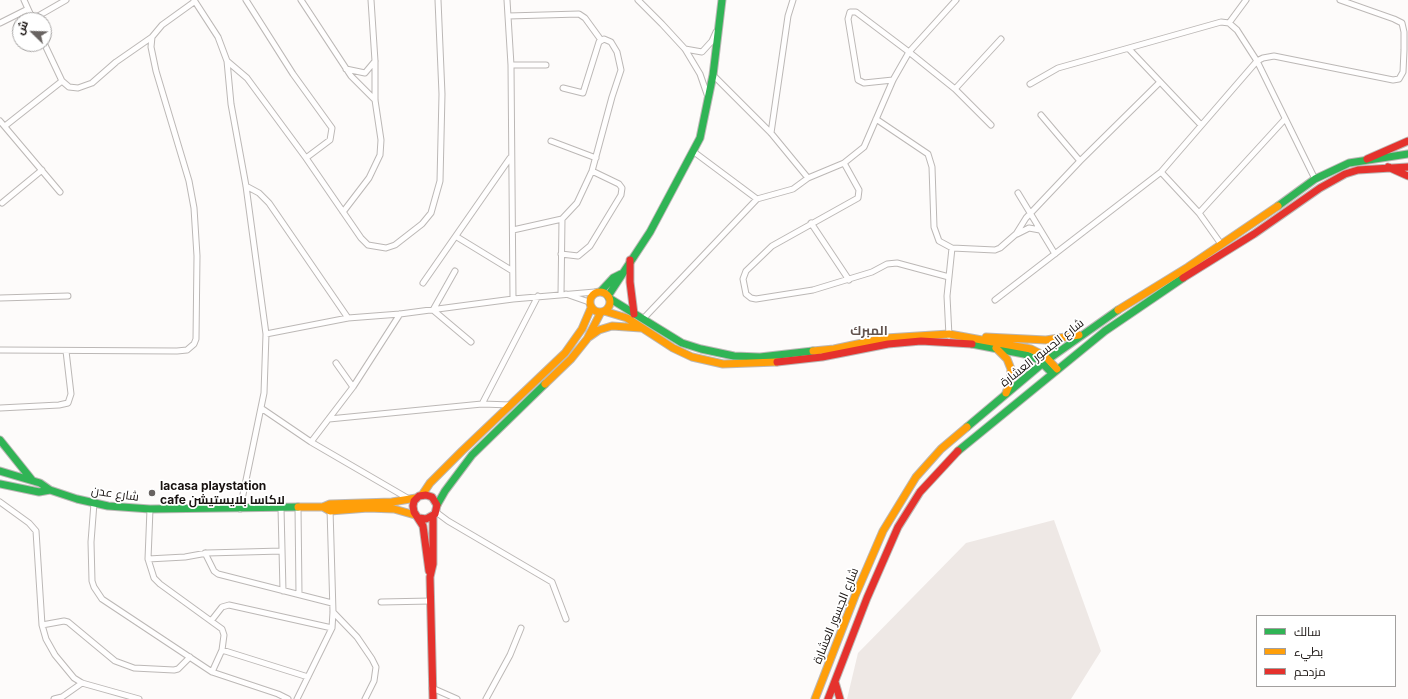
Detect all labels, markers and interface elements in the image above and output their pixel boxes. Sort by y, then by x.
north arrow [12,12,52,52]
text: ش [13,18,31,37]
street label: شارع الجسور العشارة [997,316,1087,390]
district label: المبرك [850,323,888,339]
place label: lacasa playstation cafe لاكاسا بلايستيشن [160,479,285,507]
street label: شارع عدن [90,484,140,504]
marker: lacasa playstation cafe لاكاسا بلايستيشن [147,488,157,498]
street label: شارع الجسور العشارة [810,566,862,666]
legend [1256,615,1396,687]
text: سالك [1294,624,1321,639]
text: بطيء [1294,644,1323,659]
text: مزدحم [1294,664,1326,679]

